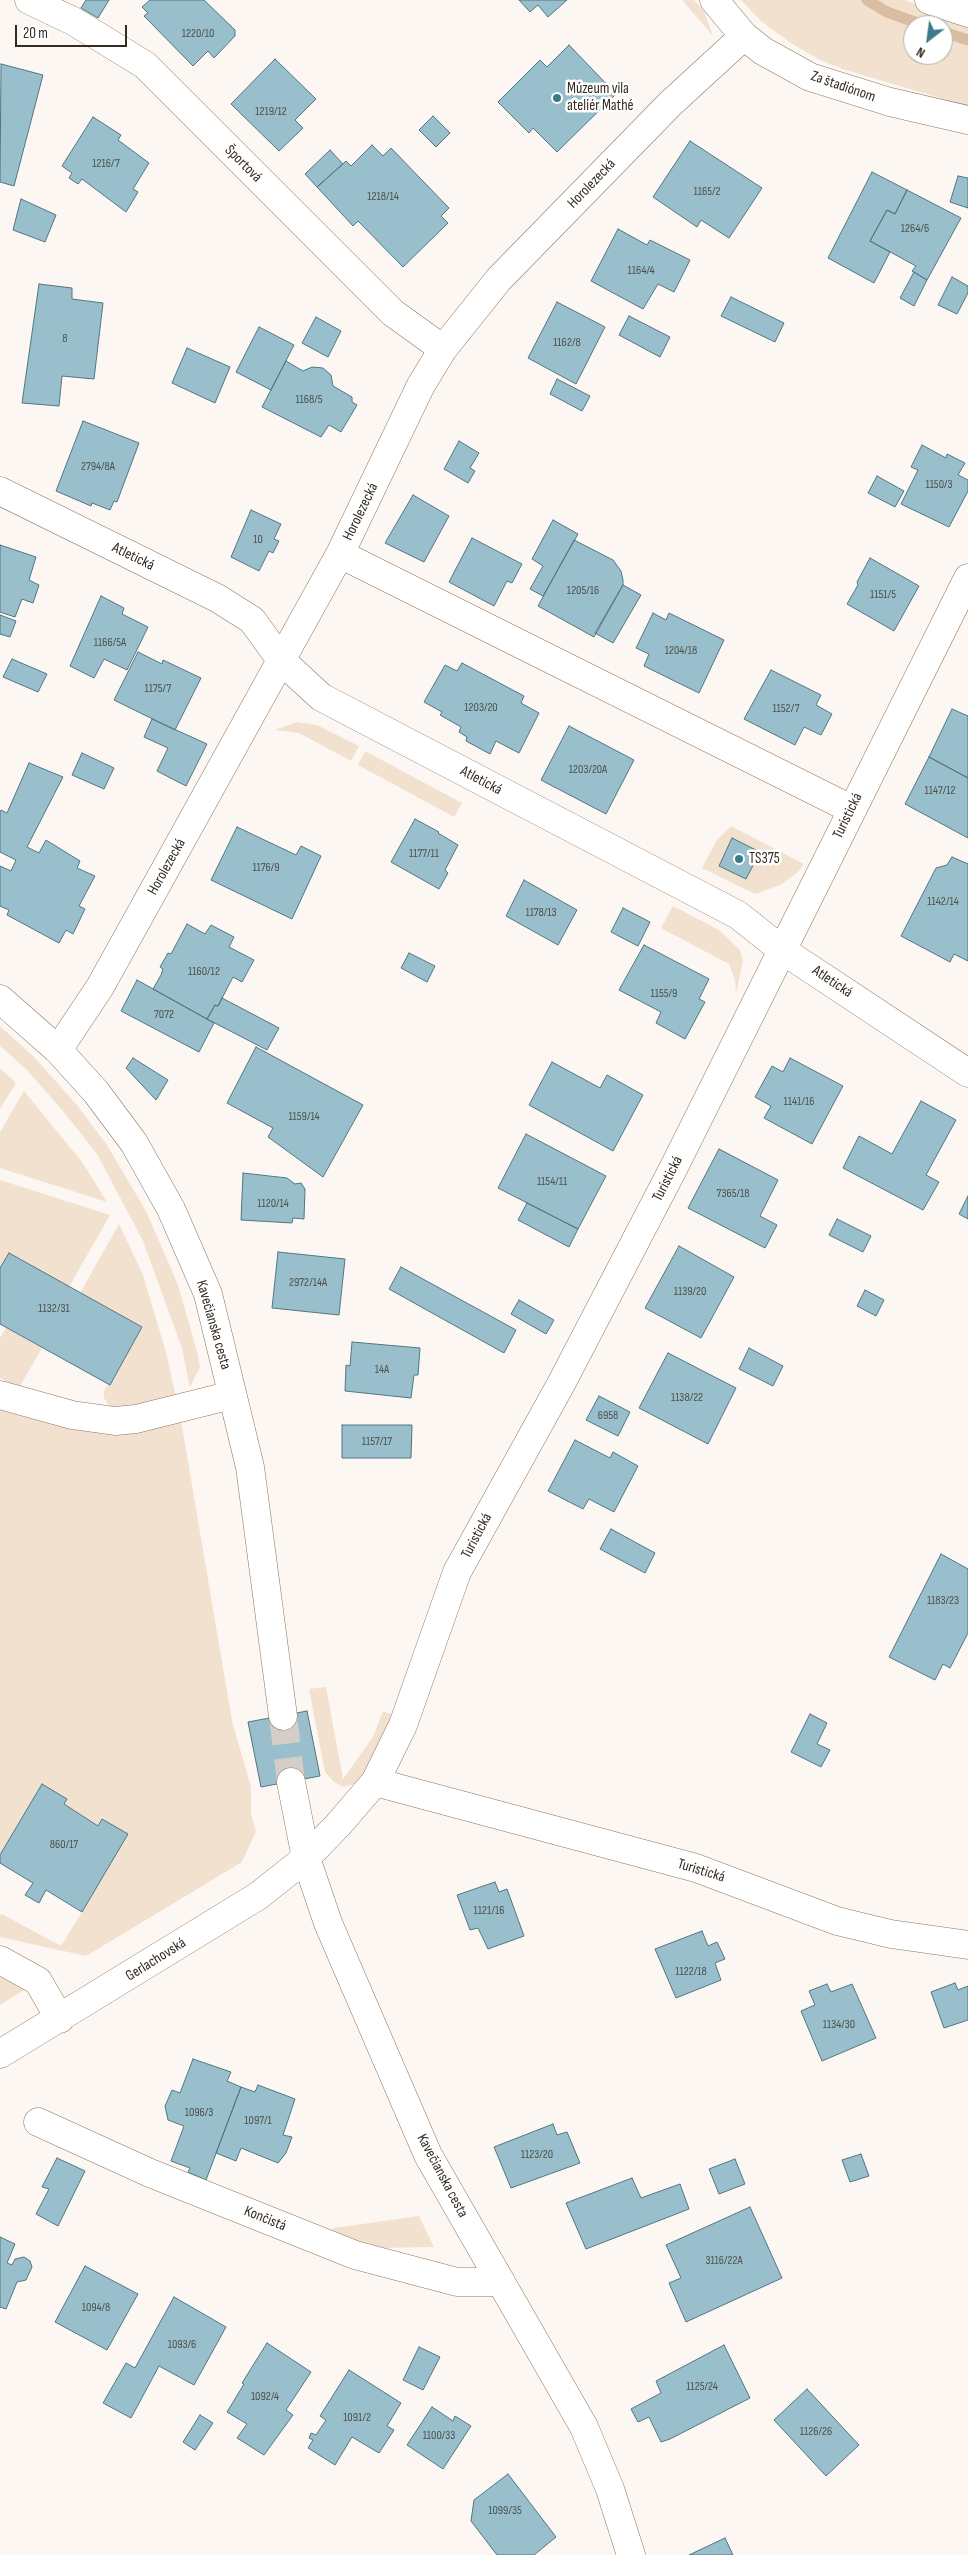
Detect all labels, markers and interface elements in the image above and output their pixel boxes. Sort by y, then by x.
scale bar [18,15,130,47]
north arrow [903,15,953,65]
text: 20 m [23,24,48,43]
house number: 1220/10 [182,27,214,41]
text: N [913,43,928,62]
street label: Za štadiónom [808,68,878,106]
place label: Múzeum vila ateliér Mathé [567,80,634,115]
marker: Múzeum vila ateliér Mathé [551,92,563,104]
house number: 1219/12 [255,105,287,119]
street label: Športová [221,142,265,186]
street label: Horolezecká [564,156,620,212]
house number: 1216/7 [92,157,120,171]
house number: 1165/2 [694,185,720,199]
house number: 1218/14 [367,190,399,204]
house number: 1264/6 [901,222,929,236]
house number: 1164/4 [628,264,654,278]
house number: 8 [62,332,68,346]
house number: 1162/8 [553,336,581,350]
house number: 1168/5 [295,393,323,407]
house number: 2794/8A [81,460,115,474]
house number: 1150/3 [925,478,953,492]
street label: Horolezecká [339,480,383,544]
house number: 10 [253,533,263,547]
street label: Atletická [109,539,157,575]
house number: 1205/16 [567,584,599,598]
house number: 1151/5 [870,588,896,602]
house number: 1166/5A [94,636,126,650]
house number: 1204/18 [665,644,697,658]
house number: 1175/7 [145,682,171,696]
house number: 1203/20 [464,701,498,715]
house number: 1152/7 [772,702,800,716]
street label: Atletická [457,763,505,799]
house number: 1203/20A [569,763,607,777]
house number: 1147/12 [925,784,955,798]
street label: Turistická [829,790,867,842]
street label: Horolezecká [144,836,190,898]
house number: 1177/11 [409,847,439,861]
place label: TS375 [749,850,780,868]
marker: TS375 [733,853,745,865]
house number: 1176/9 [252,861,280,875]
house number: 1142/14 [927,895,959,909]
house number: 1178/13 [525,906,557,920]
street label: Atletická [808,962,856,1002]
house number: 1160/12 [188,965,220,979]
house number: 1155/9 [651,987,677,1001]
house number: 7072 [154,1008,174,1022]
house number: 1141/16 [784,1095,814,1109]
house number: 1159/14 [288,1110,320,1124]
street label: Turistická [649,1153,687,1205]
house number: 1154/11 [537,1175,567,1189]
house number: 7365/18 [717,1187,749,1201]
house number: 1120/14 [257,1197,289,1211]
house number: 2972/14A [289,1276,327,1290]
street label: Kavečianska cesta [192,1278,234,1372]
house number: 1139/20 [674,1285,706,1299]
house number: 1132/31 [38,1302,70,1316]
house number: 14A [375,1363,389,1377]
house number: 1138/22 [671,1391,703,1405]
house number: 6958 [598,1409,618,1423]
house number: 1157/17 [362,1435,392,1449]
street label: Turistická [458,1510,496,1562]
house number: 1183/23 [927,1594,959,1608]
house number: 860/17 [50,1838,78,1852]
street label: Turistická [675,1855,727,1887]
house number: 1121/16 [474,1904,504,1918]
street label: Gerlachovská [123,1934,189,1986]
house number: 1122/18 [675,1965,707,1979]
house number: 1134/30 [823,2018,855,2032]
house number: 1096/3 [185,2106,213,2120]
house number: 1097/1 [244,2114,272,2128]
street label: Kavečianska cesta [412,2131,472,2221]
house number: 1123/20 [521,2148,553,2162]
street label: Končistá [241,2202,289,2236]
house number: 3116/22A [705,2254,743,2268]
house number: 1094/8 [82,2301,110,2315]
house number: 1093/6 [168,2338,196,2352]
house number: 1125/24 [686,2380,718,2394]
house number: 1092/4 [251,2390,279,2404]
house number: 1091/2 [343,2411,371,2425]
house number: 1126/26 [800,2425,832,2439]
house number: 1100/33 [423,2429,455,2443]
house number: 1099/35 [488,2504,522,2518]

